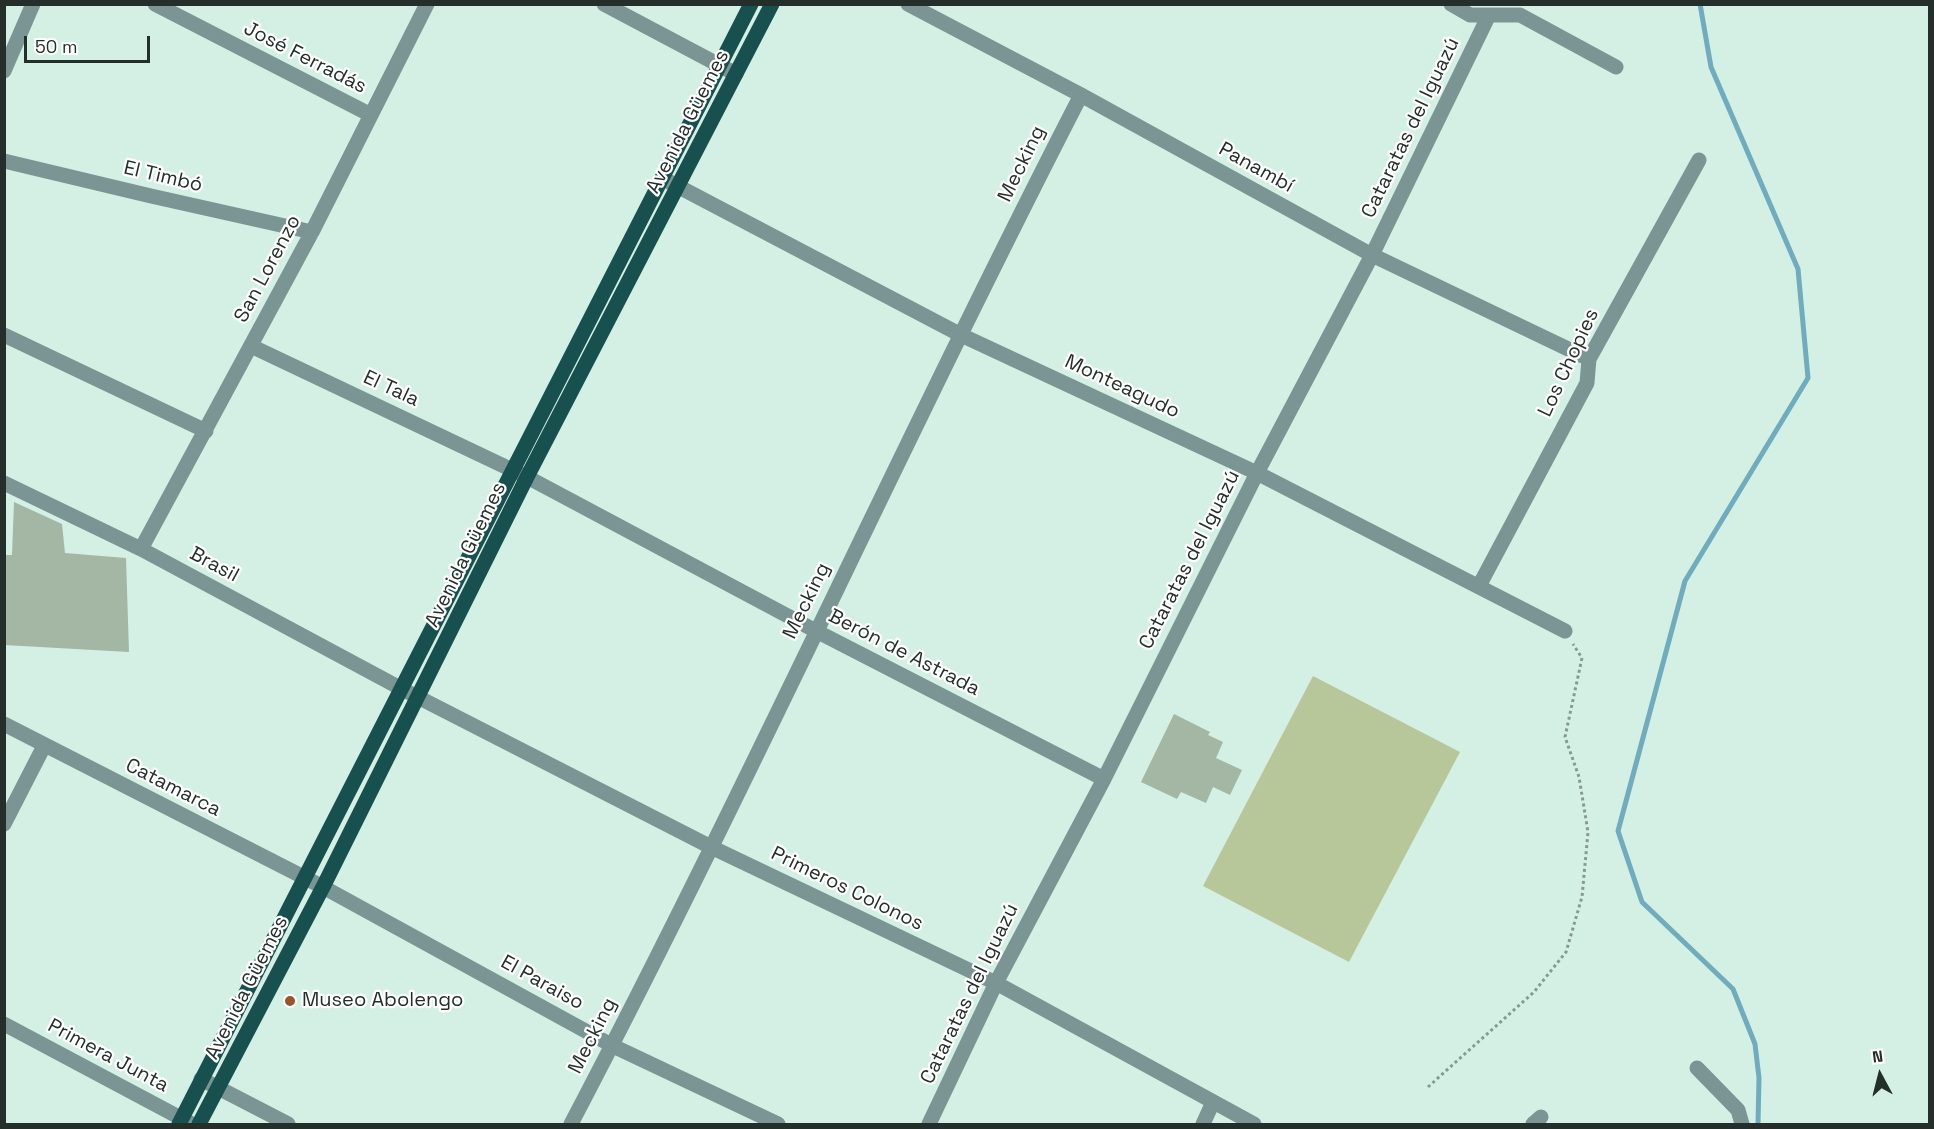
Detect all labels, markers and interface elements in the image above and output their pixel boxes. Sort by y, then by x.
street label: José Ferradás [240,17,370,99]
scale bar [27,24,153,62]
street label: Cataratas del Iguazú [1357,34,1465,222]
text: 50 m [35,35,77,58]
street label: Avenida Güemes [641,46,735,198]
street label: Mecking [993,122,1051,206]
street label: Panambí [1214,138,1298,198]
street label: El Timbó [121,156,205,198]
street label: San Lorenzo [230,211,306,327]
street label: Los Chopies [1534,305,1604,421]
street label: Monteagudo [1061,350,1183,424]
street label: El Tala [359,366,423,412]
street label: Cataratas del Iguazú [1134,467,1246,653]
street label: Avenida Güemes [421,479,511,631]
street label: Brasil [185,542,243,588]
street label: Mecking [778,559,836,643]
street label: Berón de Astrada [824,604,984,702]
street label: Catamarca [121,754,225,822]
street label: Primeros Colonos [767,842,927,936]
street label: Cataratas del Iguazú [916,900,1024,1088]
street label: Avenida Güemes [200,912,294,1064]
street label: El Paraiso [496,950,588,1016]
place label: Museo Abolengo [302,989,463,1013]
marker: Museo Abolengo [283,994,297,1008]
street label: Mecking [564,994,622,1078]
street label: Primera Junta [43,1014,173,1098]
north arrow [1850,1045,1910,1105]
text: N [1871,1046,1884,1068]

